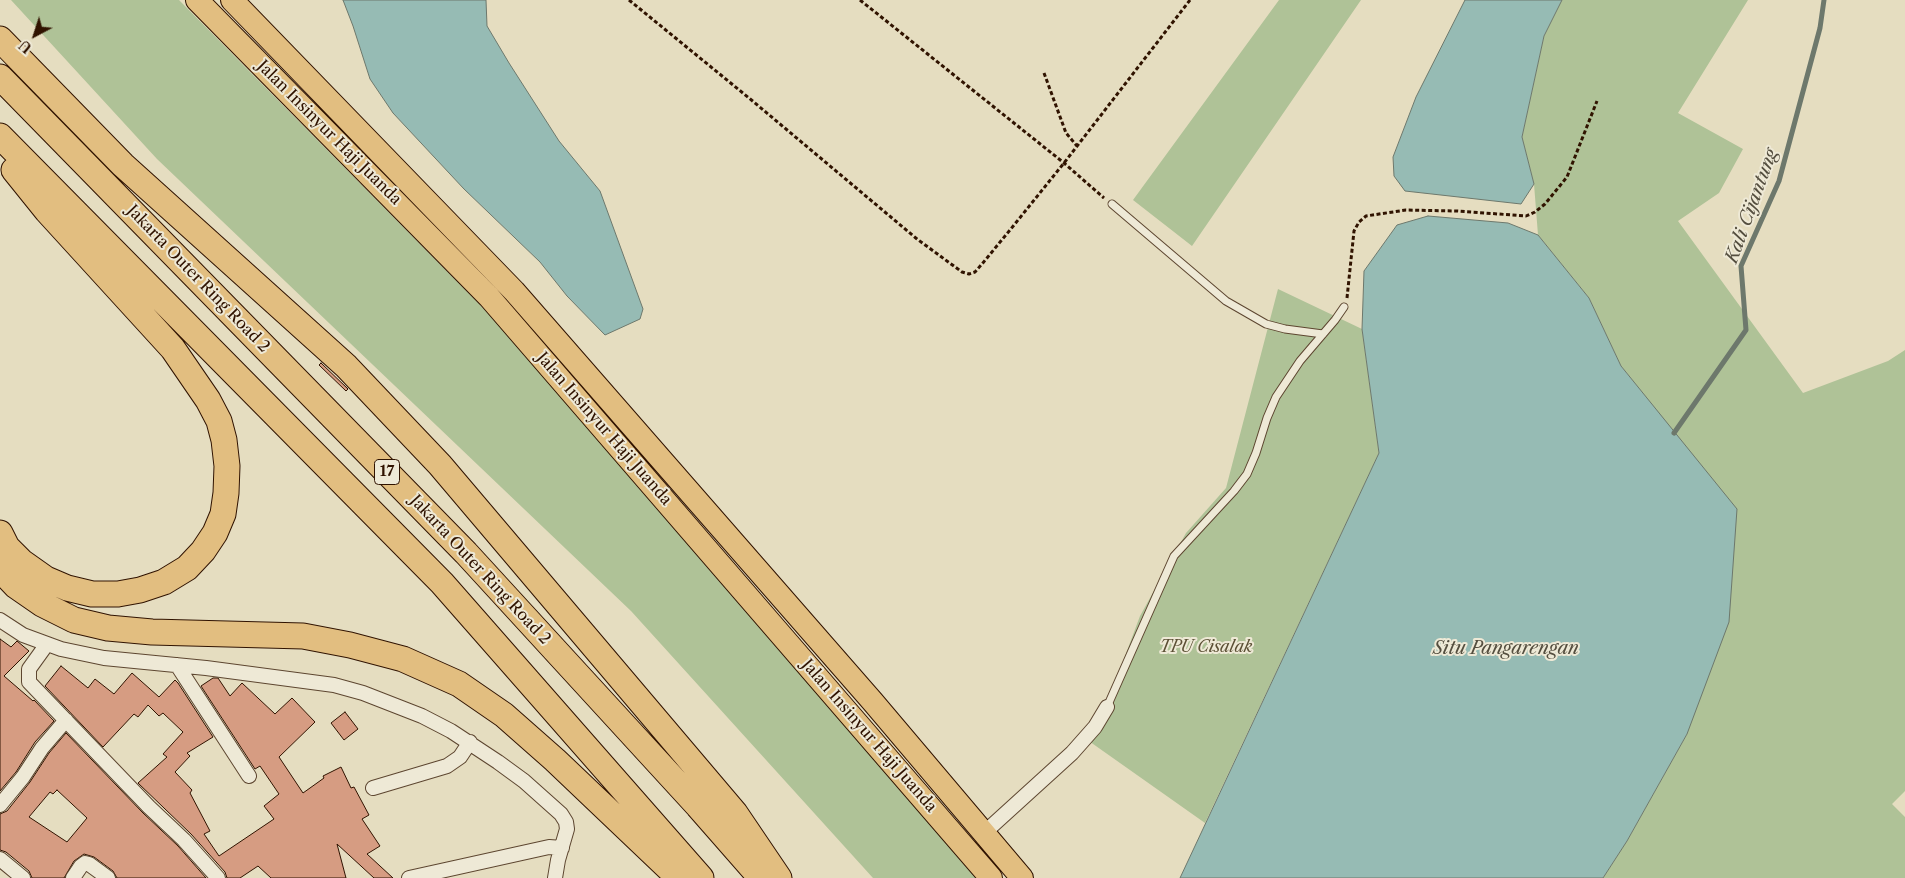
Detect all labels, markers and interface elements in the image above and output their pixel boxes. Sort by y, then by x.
north arrow [10,10,60,60]
text: U [15,36,36,57]
street label: Jalan Insinyur Haji Juanda [253,57,405,209]
water label: Kali Cijantung [1721,146,1783,266]
street label: Jakarta Outer Ring Road 2 [123,201,273,357]
street label: Jalan Insinyur Haji Juanda [532,349,676,509]
road number: 17 [374,460,400,484]
street label: Jakarta Outer Ring Road 2 [406,491,554,649]
park label: TPU Cisalak [1160,637,1252,657]
water label: Situ Pangarengan [1433,638,1579,660]
street label: Jalan Insinyur Haji Juanda [797,656,941,816]

